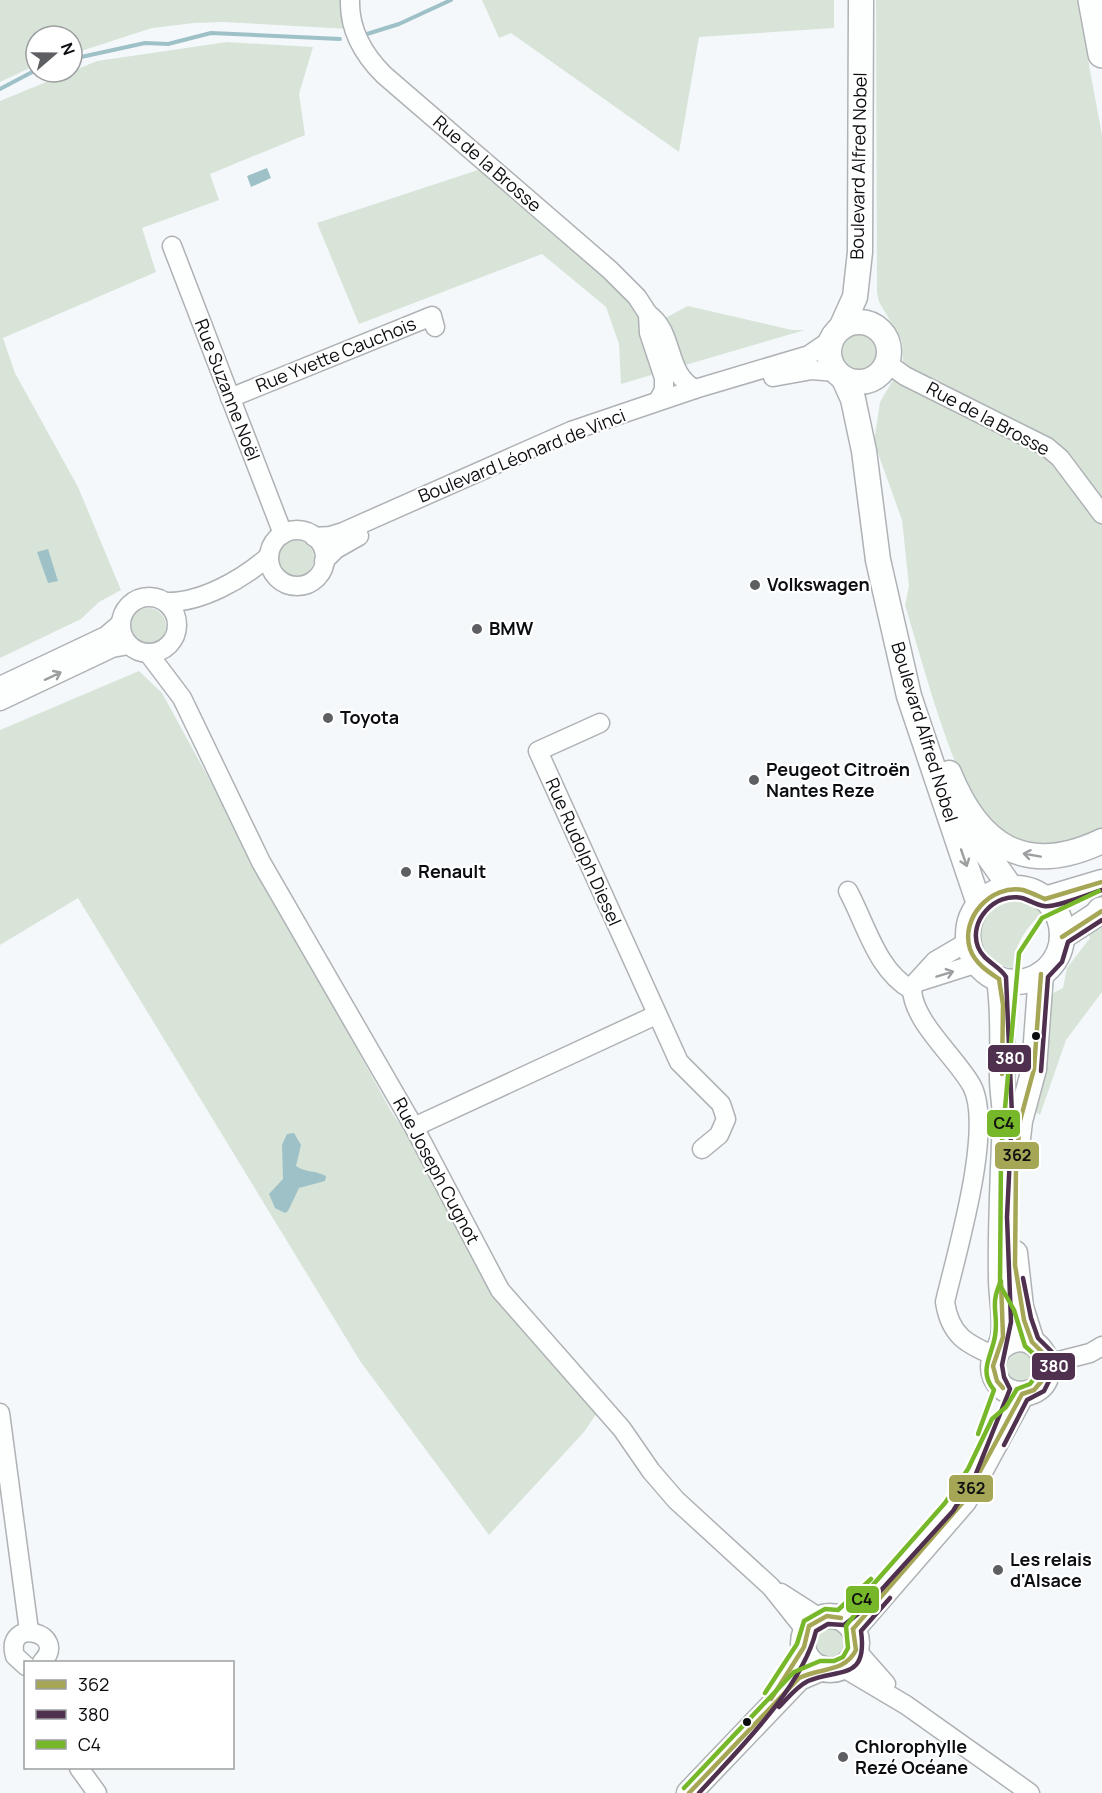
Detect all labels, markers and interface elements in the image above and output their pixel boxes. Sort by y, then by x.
north arrow [24,24,84,84]
text: N [56,40,80,58]
street label: Boulevard Alfred Nobel [844,72,872,260]
street label: Rue de la Brosse [428,110,547,217]
street label: Rue Yvette Cauchois [252,311,419,397]
street label: Rue Suzanne Noël [190,315,266,464]
street label: Rue de la Brosse [923,376,1054,461]
street label: Boulevard Léonard de Vinci [414,402,629,508]
place label: Volkswagen [767,572,870,596]
marker: Volkswagen [748,578,762,592]
place label: BMW [489,616,534,640]
marker: BMW [470,622,484,636]
street label: Boulevard Alfred Nobel [886,639,964,825]
one-way arrow [44,670,62,682]
place label: Toyota [340,705,399,729]
marker: Toyota [321,711,335,725]
place label: Peugeot Citroën Nantes Reze [766,757,910,802]
marker: Peugeot Citroën Nantes Reze [747,773,761,787]
street label: Rue Rudolph Diesel [540,774,627,929]
one-way arrow [959,848,970,867]
one-way arrow [1023,849,1042,860]
place label: Renault [418,859,486,883]
marker: Renault [399,865,413,879]
one-way arrow [935,968,954,979]
unlabelled marker [1030,1030,1042,1042]
line badge: 380 [987,1044,1032,1073]
text: 380 [995,1047,1025,1069]
street label: Rue Joseph Cugnot [388,1093,486,1248]
line badge: C4 [986,1109,1021,1138]
text: C4 [993,1112,1015,1134]
line badge: 362 [994,1141,1040,1170]
text: 362 [1003,1144,1031,1166]
line badge: 380 [1031,1352,1076,1381]
text: 380 [1039,1355,1069,1377]
line badge: 362 [948,1474,994,1503]
text: 362 [957,1477,985,1499]
place label: Les relais d'Alsace [1010,1547,1092,1592]
marker: Les relais d'Alsace [991,1563,1005,1577]
line badge: C4 [845,1585,880,1614]
text: C4 [851,1588,873,1610]
legend [24,1661,234,1769]
text: 362 [78,1672,109,1696]
text: 380 [78,1702,109,1726]
unlabelled marker [741,1716,753,1728]
text: C4 [78,1732,101,1756]
place label: Chlorophylle Rezé Océane [855,1734,968,1779]
marker: Chlorophylle Rezé Océane [836,1750,850,1764]

